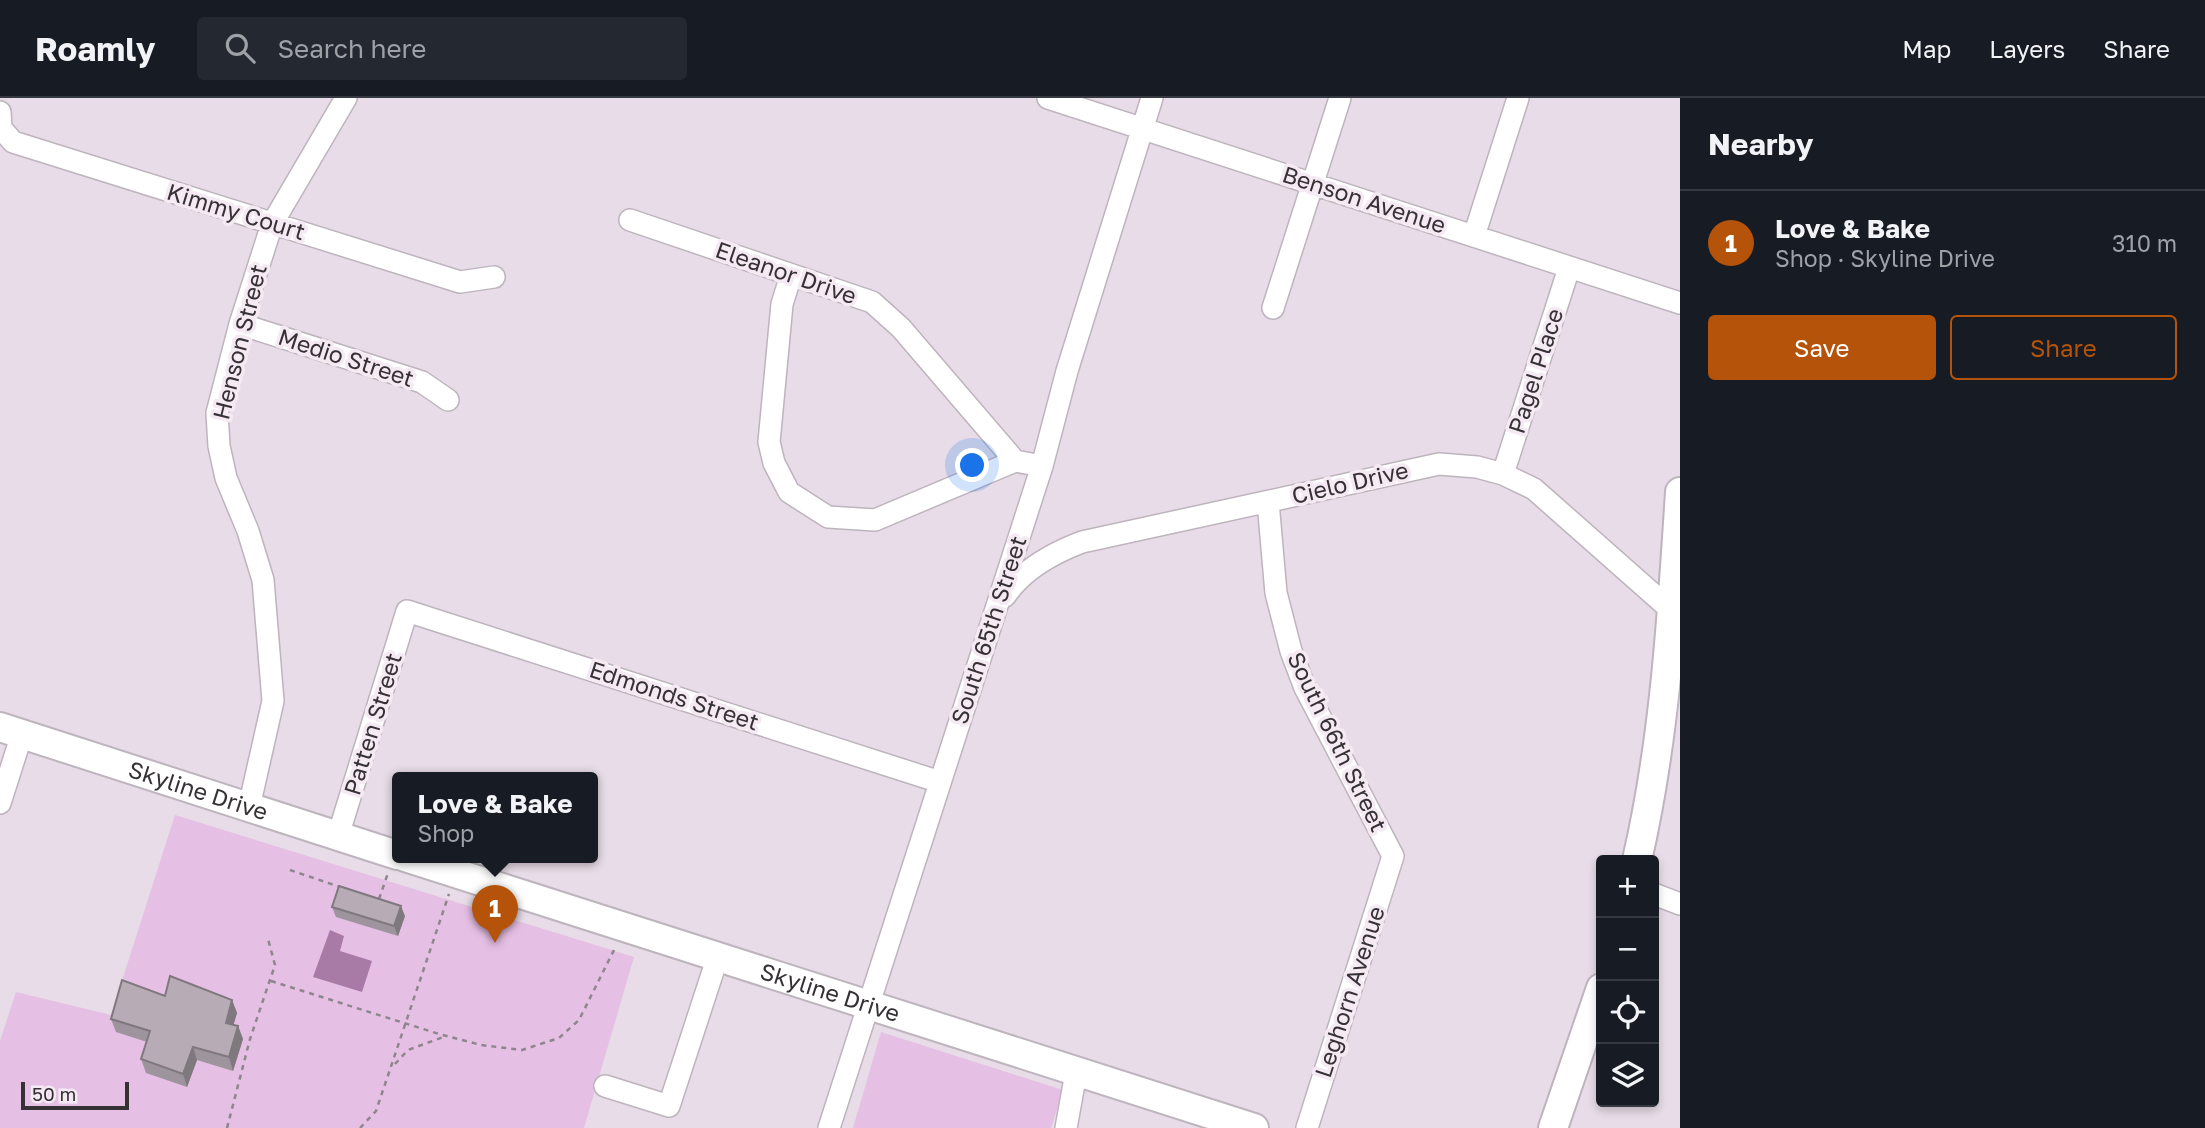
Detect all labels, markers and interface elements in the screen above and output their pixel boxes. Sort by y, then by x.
search box [197,17,687,80]
text: Roamly [35,29,155,68]
icon: search [221,29,259,67]
text: Search here [277,33,426,64]
text: Map [1902,34,1951,63]
text: Layers [1989,34,2065,63]
text: Share [2103,34,2170,63]
text: Nearby [1708,126,1813,162]
street label: Benson Avenue [1279,159,1449,239]
street label: Kimmy Court [164,177,309,245]
text: Love & Bake [1775,213,1930,244]
text: 1 [1725,229,1737,257]
text: 310 m [2112,229,2177,257]
street label: Eleanor Drive [712,235,860,309]
text: Shop · Skyline Drive [1775,244,1995,272]
street label: Henson Street [206,261,272,422]
street label: Pagel Place [1502,305,1568,437]
button: Save [1708,315,1936,380]
button: Share [1950,315,2177,380]
street label: Medio Street [275,322,418,392]
your location [955,448,989,482]
street label: Cielo Drive [1289,455,1411,509]
street label: South 65th Street [944,532,1032,727]
street label: South 66th Street [1282,647,1394,836]
street label: Patten Street [337,649,407,798]
street label: Edmonds Street [586,654,763,736]
street label: Skyline Drive [125,754,271,825]
popup [392,772,598,863]
text: Love & Bake [417,788,573,819]
text: Shop [417,819,474,847]
map controls [1596,855,1659,1107]
button: + [1596,855,1659,918]
pin: 1 [472,885,518,943]
street label: Leghorn Avenue [1308,903,1390,1081]
button: − [1596,918,1659,981]
street label: Skyline Drive [757,956,903,1027]
button: locate [1596,981,1659,1044]
button: layers [1596,1044,1659,1107]
scale bar [21,1079,130,1111]
text: 50 m [32,1082,76,1105]

